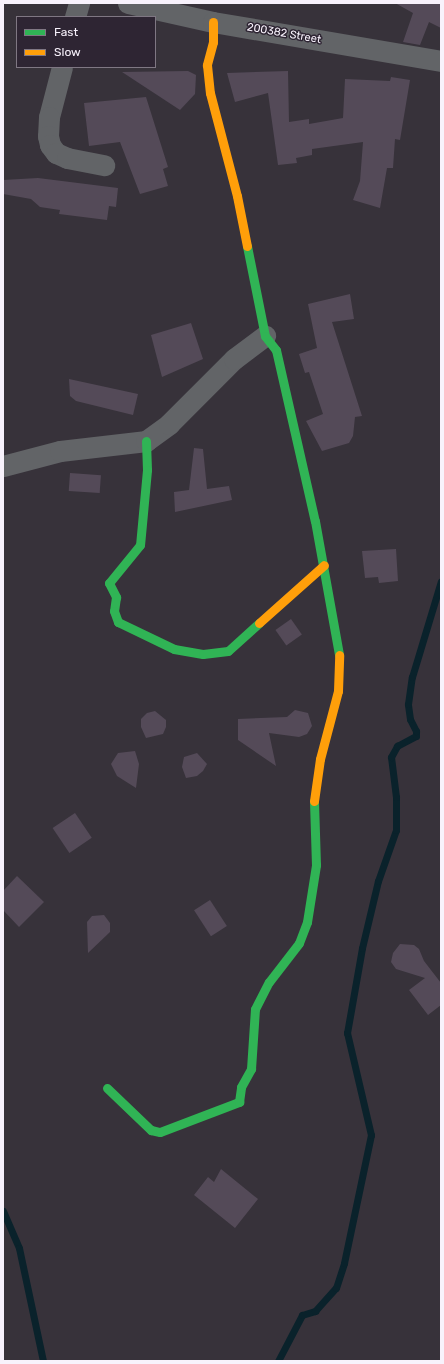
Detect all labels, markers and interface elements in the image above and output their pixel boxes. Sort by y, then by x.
legend [16,16,156,68]
street label: 200382 Street [246,21,322,47]
text: Fast [54,25,78,39]
text: Slow [54,45,81,59]

